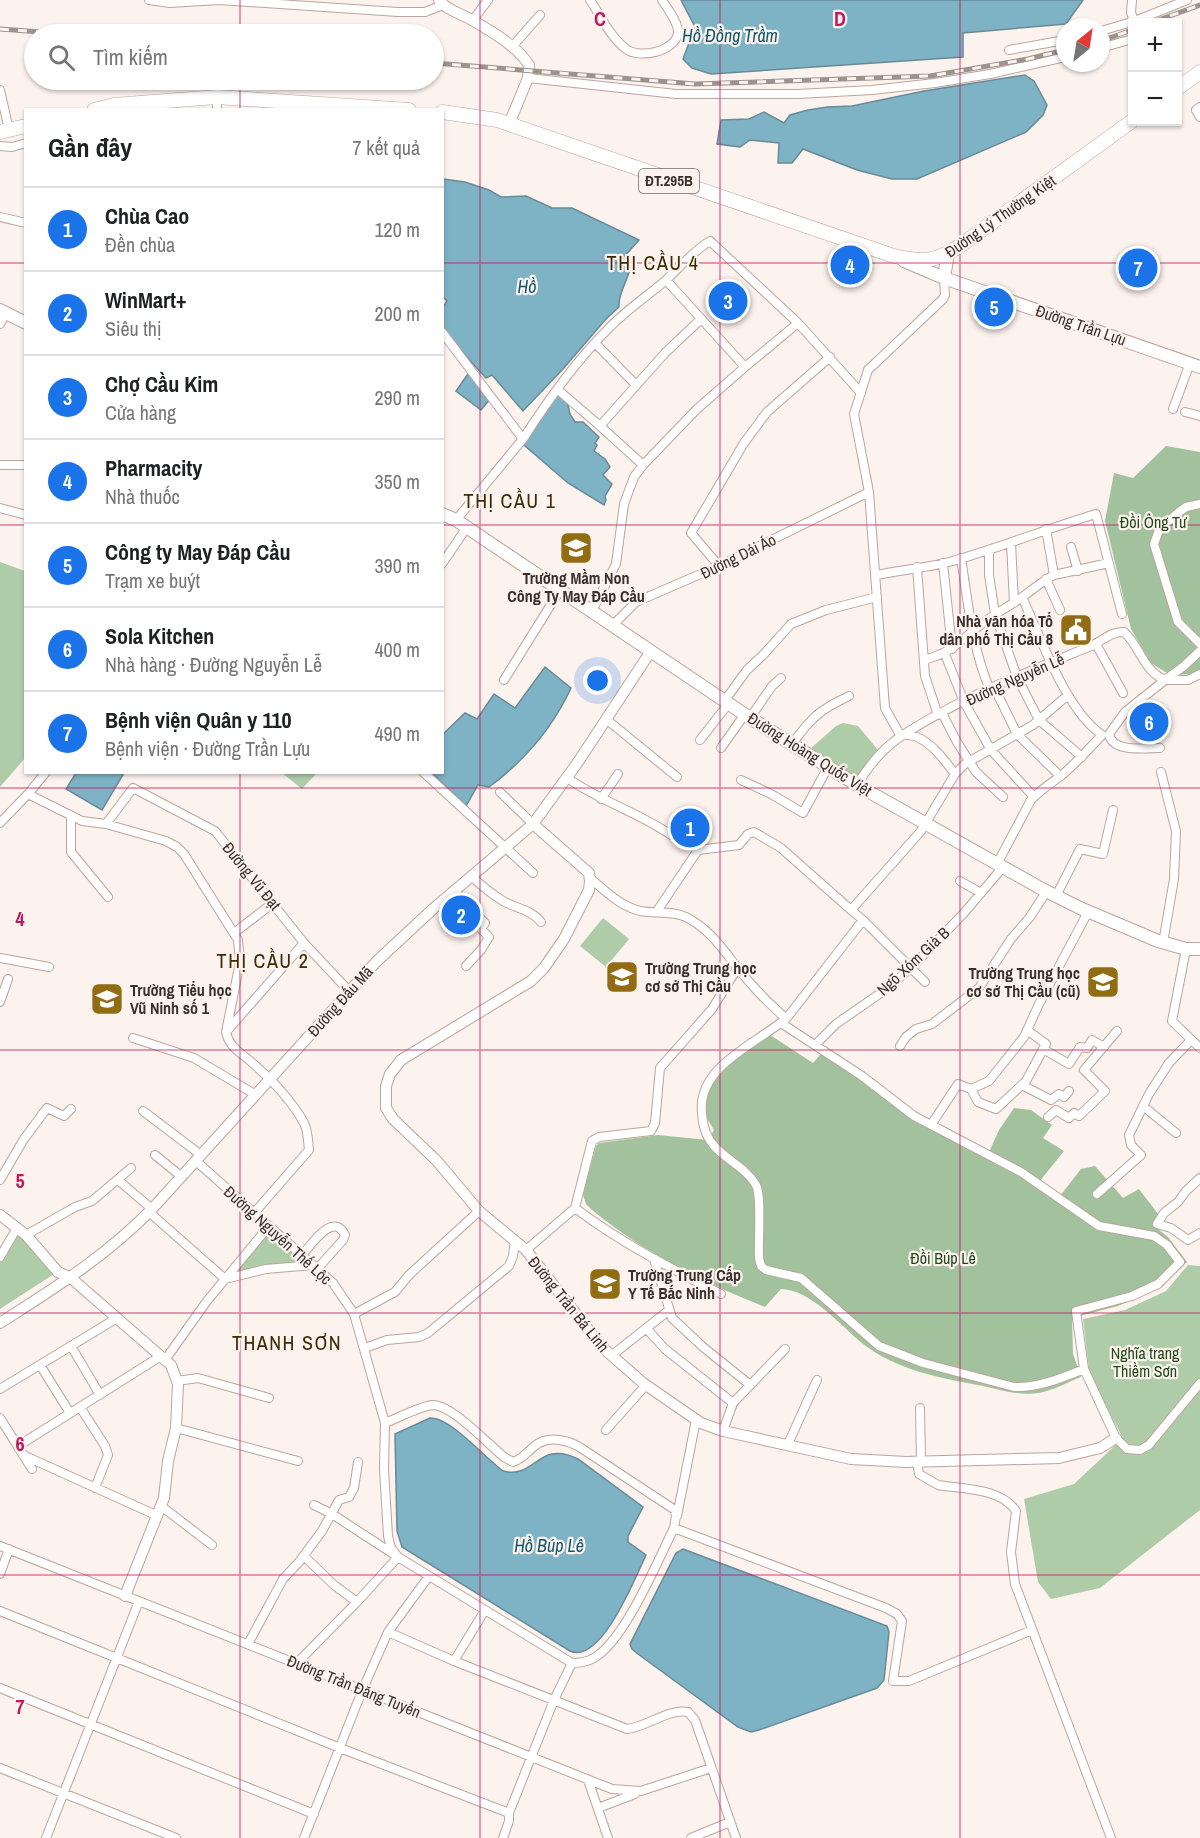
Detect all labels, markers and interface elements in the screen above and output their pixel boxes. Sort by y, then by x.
text: C [594,5,606,32]
text: D [834,5,846,32]
north arrow [1056,18,1110,72]
map controls [1128,18,1182,126]
button: + [1128,18,1182,72]
water label: Hồ Đồng Trầm [682,23,778,48]
search box [24,24,444,90]
icon: search [45,41,78,74]
text: Tìm kiếm [93,42,168,72]
button: − [1128,72,1182,126]
text: Gần đây [48,130,132,165]
text: 7 kết quả [353,134,420,161]
road number: ĐT.295B [639,169,699,193]
street label: Đường Lý Thường Kiệt [940,169,1060,262]
text: Chùa Cao [105,201,189,231]
text: 1 [63,216,72,243]
text: 120 m [374,216,420,243]
text: Đền chùa [105,231,175,258]
pin: 4 [830,242,870,288]
pin: 7 [1118,246,1158,290]
district label: THỊ CẦU 4 [607,249,699,276]
water label: Hồ [518,274,536,299]
pin: 3 [708,278,748,324]
pin: 5 [974,284,1014,330]
text: WinMart+ [105,285,187,315]
street label: Đường Trần Lựu [1033,299,1129,351]
text: 2 [63,300,72,327]
text: 200 m [374,300,420,327]
text: Siêu thị [105,315,162,342]
text: Chợ Cầu Kim [105,369,218,399]
text: 3 [63,384,72,411]
text: 290 m [374,384,420,411]
text: Cửa hàng [105,399,176,426]
text: Pharmacity [105,453,202,483]
text: 4 [63,468,72,495]
text: 350 m [374,468,420,495]
text: Nhà thuốc [105,483,180,510]
district label: THỊ CẦU 1 [464,487,556,514]
park label: Đồi Ông Tư [1120,511,1187,533]
street label: Đường Dải Áo [696,528,780,584]
school or university icon: Trường Mầm Non Công Ty May Đáp Cầu [558,530,594,566]
text: Công ty May Đáp Cầu [105,537,290,567]
text: 5 [63,552,72,579]
text: 390 m [374,552,420,579]
text: Trạm xe buýt [105,567,200,594]
place label: Trường Mầm Non Công Ty May Đáp Cầu [507,567,645,607]
place label: Nhà văn hóa Tổ dân phố Thị Cầu 8 [939,610,1053,650]
public building icon: Nhà văn hóa Tổ dân phố Thị Cầu 8 [1058,612,1094,648]
text: Sola Kitchen [105,621,214,651]
text: 6 [63,636,72,663]
text: 400 m [374,636,420,663]
street label: Đường Nguyễn Lễ [962,647,1068,711]
text: Nhà hàng · Đường Nguyễn Lễ [105,651,322,678]
your location [583,666,612,695]
pin: 6 [1130,700,1168,744]
text: Bệnh viện Quân y 110 [105,705,292,735]
street label: Đường Hoàng Quốc Việt [744,707,877,801]
text: 7 [63,720,72,747]
text: 490 m [374,720,420,747]
text: Bệnh viện · Đường Trần Lựu [105,735,310,762]
pin: 1 [670,806,710,850]
street label: Đường Vũ Đạt [218,837,287,915]
pin: 2 [442,892,480,938]
text: 4 [15,905,25,932]
street label: Ngõ Xóm Già B [872,922,954,1000]
district label: THỊ CẦU 2 [217,947,309,974]
place label: Trường Trung học cơ sở Thị Cầu [645,957,757,997]
school or university icon: Trường Trung học cơ sở Thị Cầu [604,959,640,995]
street label: Đường Đấu Mã [302,960,378,1041]
place label: Trường Trung học cơ sở Thị Cầu (cũ) [966,962,1080,1002]
school or university icon: Trường Trung học cơ sở Thị Cầu (cũ) [1085,964,1121,1000]
place label: Trường Tiểu học Vũ Ninh số 1 [130,979,232,1019]
school or university icon: Trường Tiểu học Vũ Ninh số 1 [89,981,125,1017]
text: 5 [15,1167,25,1194]
street label: Đường Nguyễn Thế Lộc [219,1181,337,1290]
park label: Đồi Búp Lê [910,1247,976,1269]
street label: Đường Trần Bá Linh [523,1251,615,1357]
place label: Trường Trung Cấp Y Tế Bắc Ninh [628,1264,741,1304]
school or university icon: Trường Trung Cấp Y Tế Bắc Ninh [587,1266,623,1302]
district label: THANH SƠN [232,1329,342,1356]
park label: Nghĩa trang Thiềm Sơn [1111,1342,1180,1382]
text: 6 [15,1430,25,1457]
water label: Hồ Búp Lê [514,1533,584,1558]
street label: Đường Trần Đăng Tuyển [284,1649,424,1723]
text: 7 [15,1693,25,1720]

